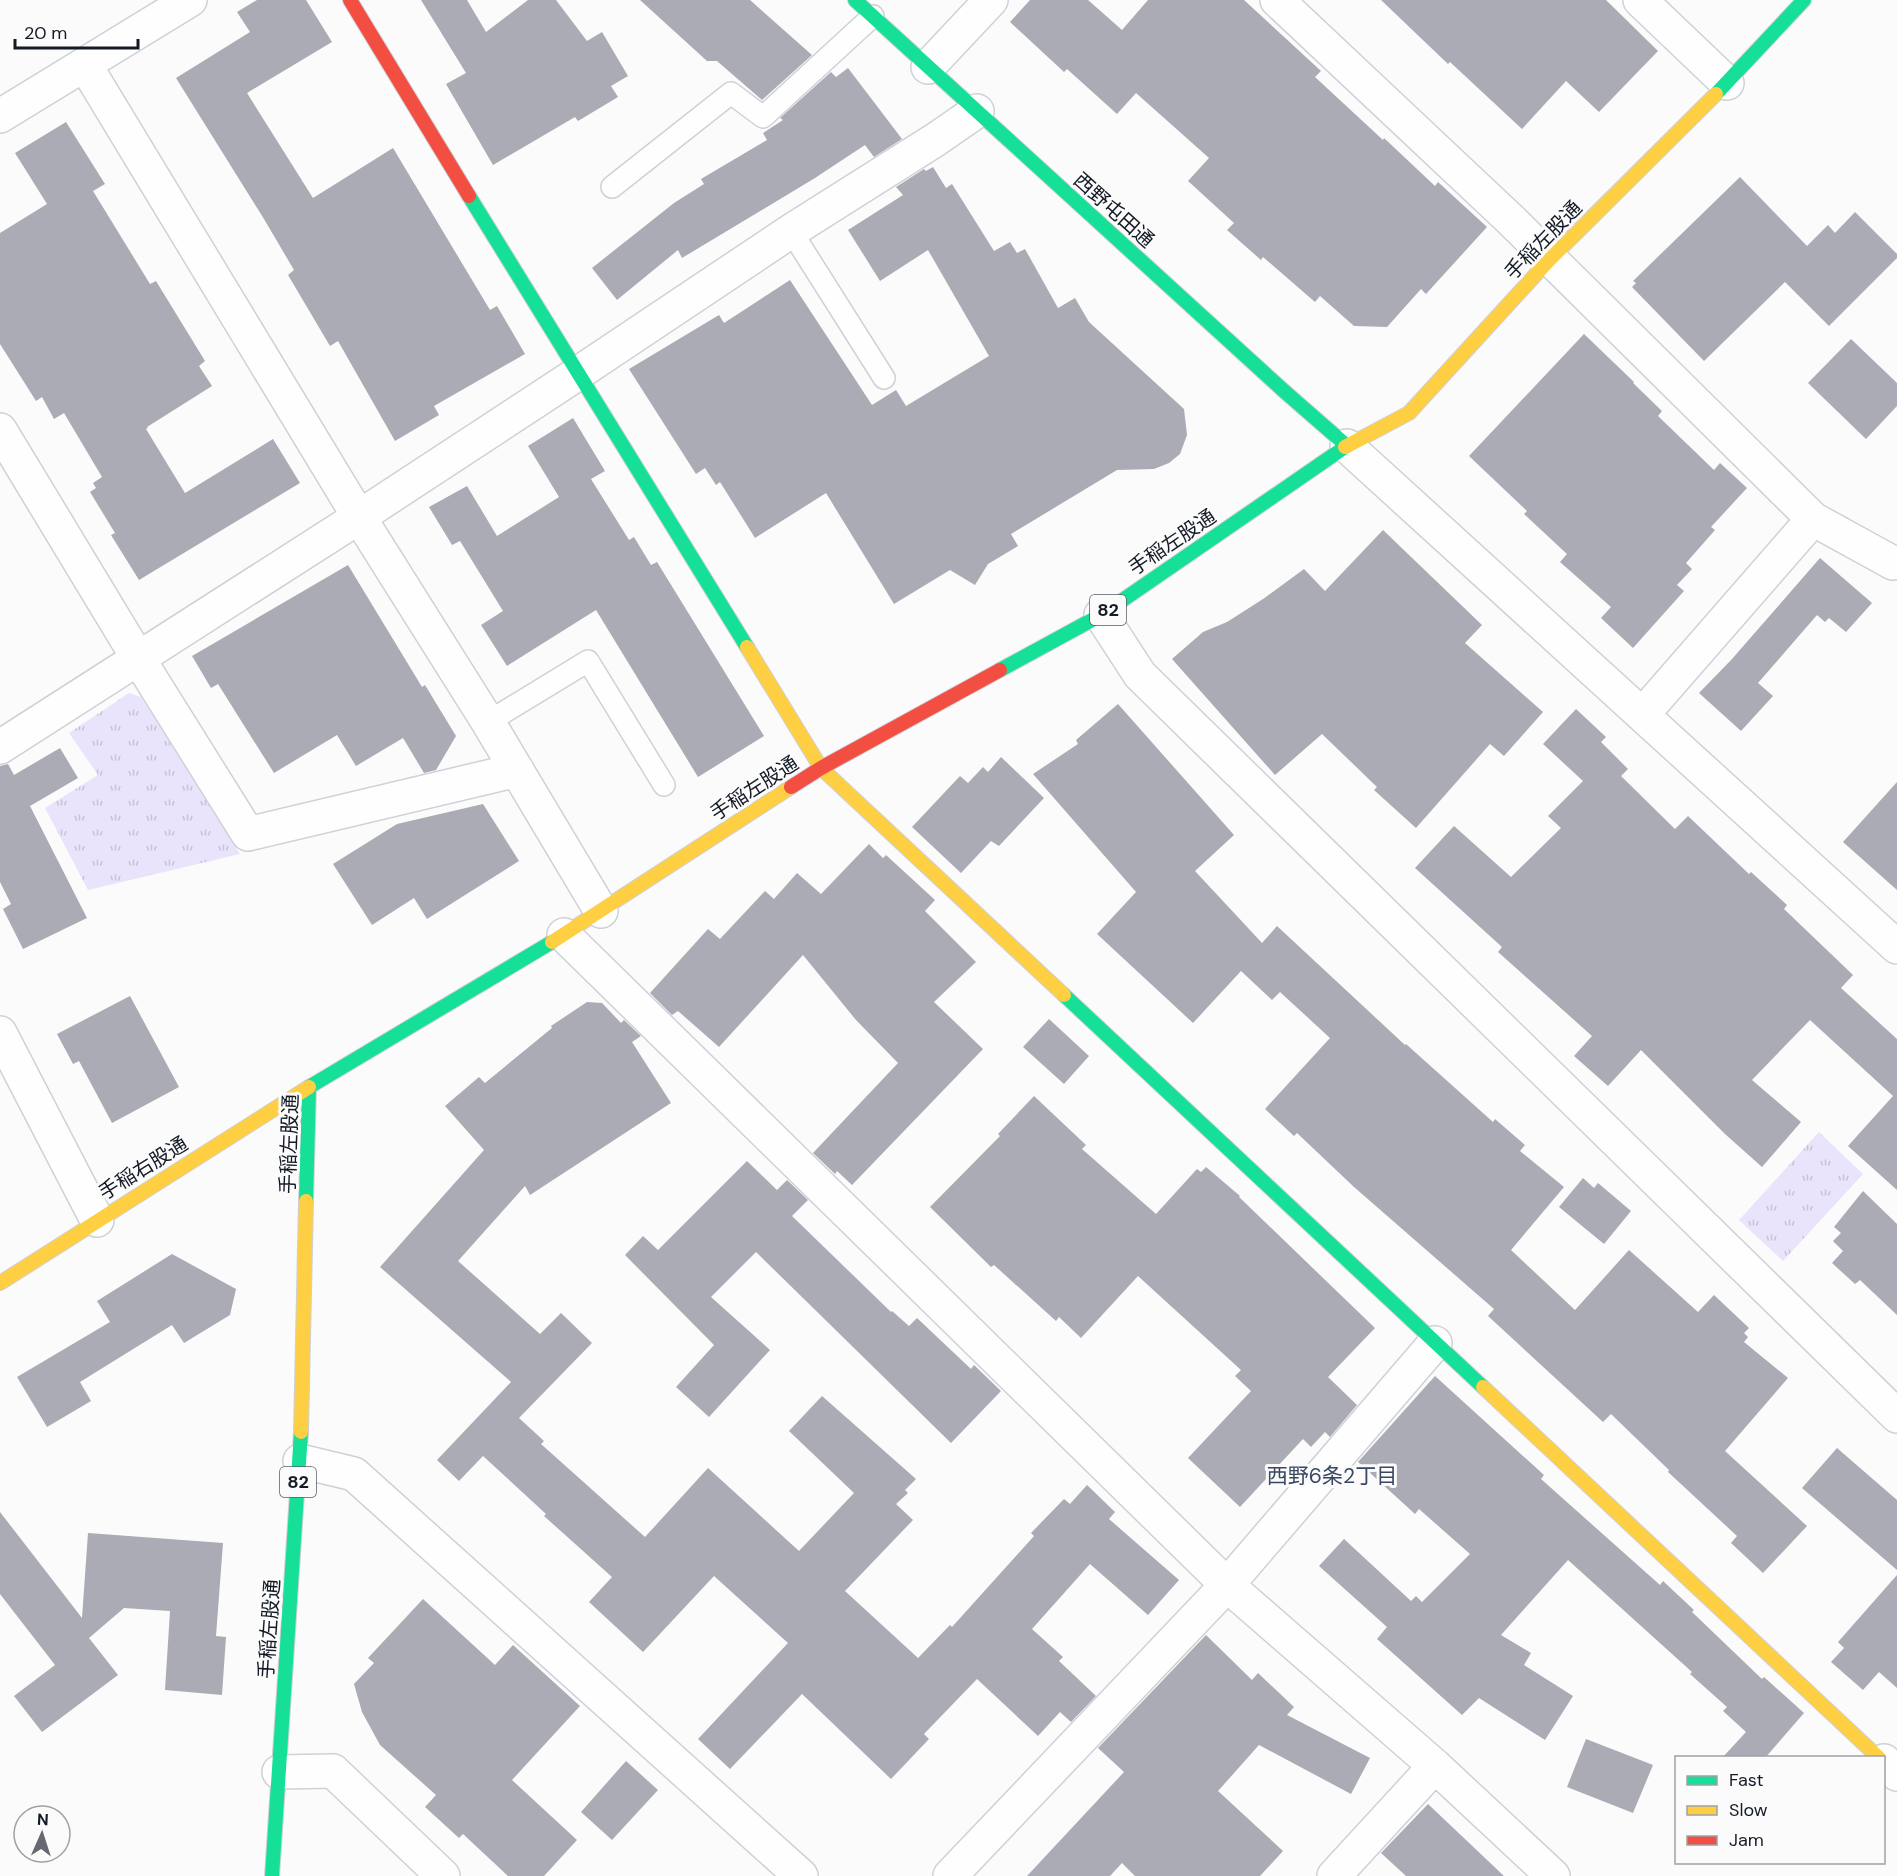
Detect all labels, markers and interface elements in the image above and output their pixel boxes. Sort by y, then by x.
scale bar [15,12,138,50]
text: 20 m [24,21,67,45]
street label: 西野屯田通 [1068,167,1160,253]
street label: 手稲左股通 [1499,195,1587,285]
street label: 手稲左股通 [1123,503,1221,581]
road number: 82 [1090,595,1126,625]
street label: 手稲左股通 [705,750,803,826]
street label: 手稲左股通 [274,1094,304,1194]
street label: 手稲右股通 [94,1130,192,1206]
district label: 西野6条2丁目 [1267,1462,1397,1490]
road number: 82 [280,1467,316,1497]
street label: 手稲左股通 [253,1578,285,1680]
legend [1675,1756,1885,1864]
text: Fast [1729,1768,1764,1792]
text: Slow [1729,1798,1768,1822]
north arrow [12,1804,72,1864]
text: N [36,1809,49,1830]
text: Jam [1729,1828,1764,1852]

